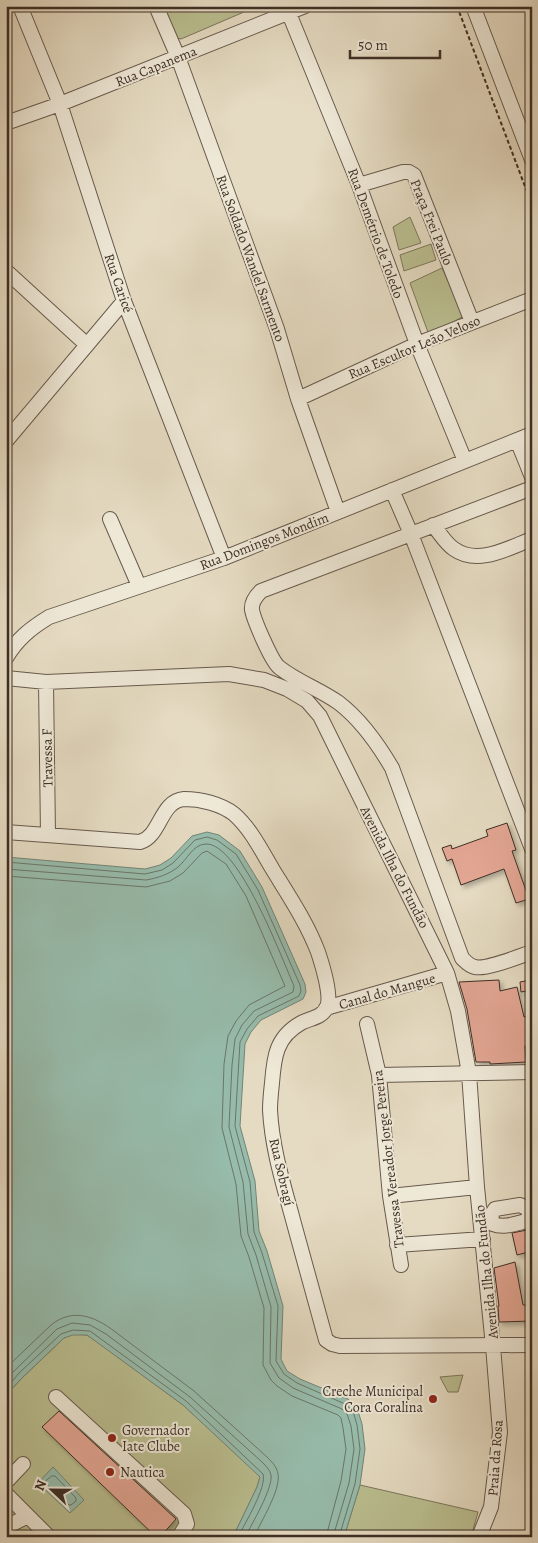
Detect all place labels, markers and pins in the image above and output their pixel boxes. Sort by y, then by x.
place label: Creche Municipal Cora Coralina [323,1382,424,1417]
marker: Creche Municipal Cora Coralina [427,1393,439,1405]
place label: Governador Iate Clube [122,1421,190,1456]
marker: Governador Iate Clube [106,1432,118,1444]
place label: Nautica [120,1463,165,1482]
marker: Nautica [104,1466,116,1478]

